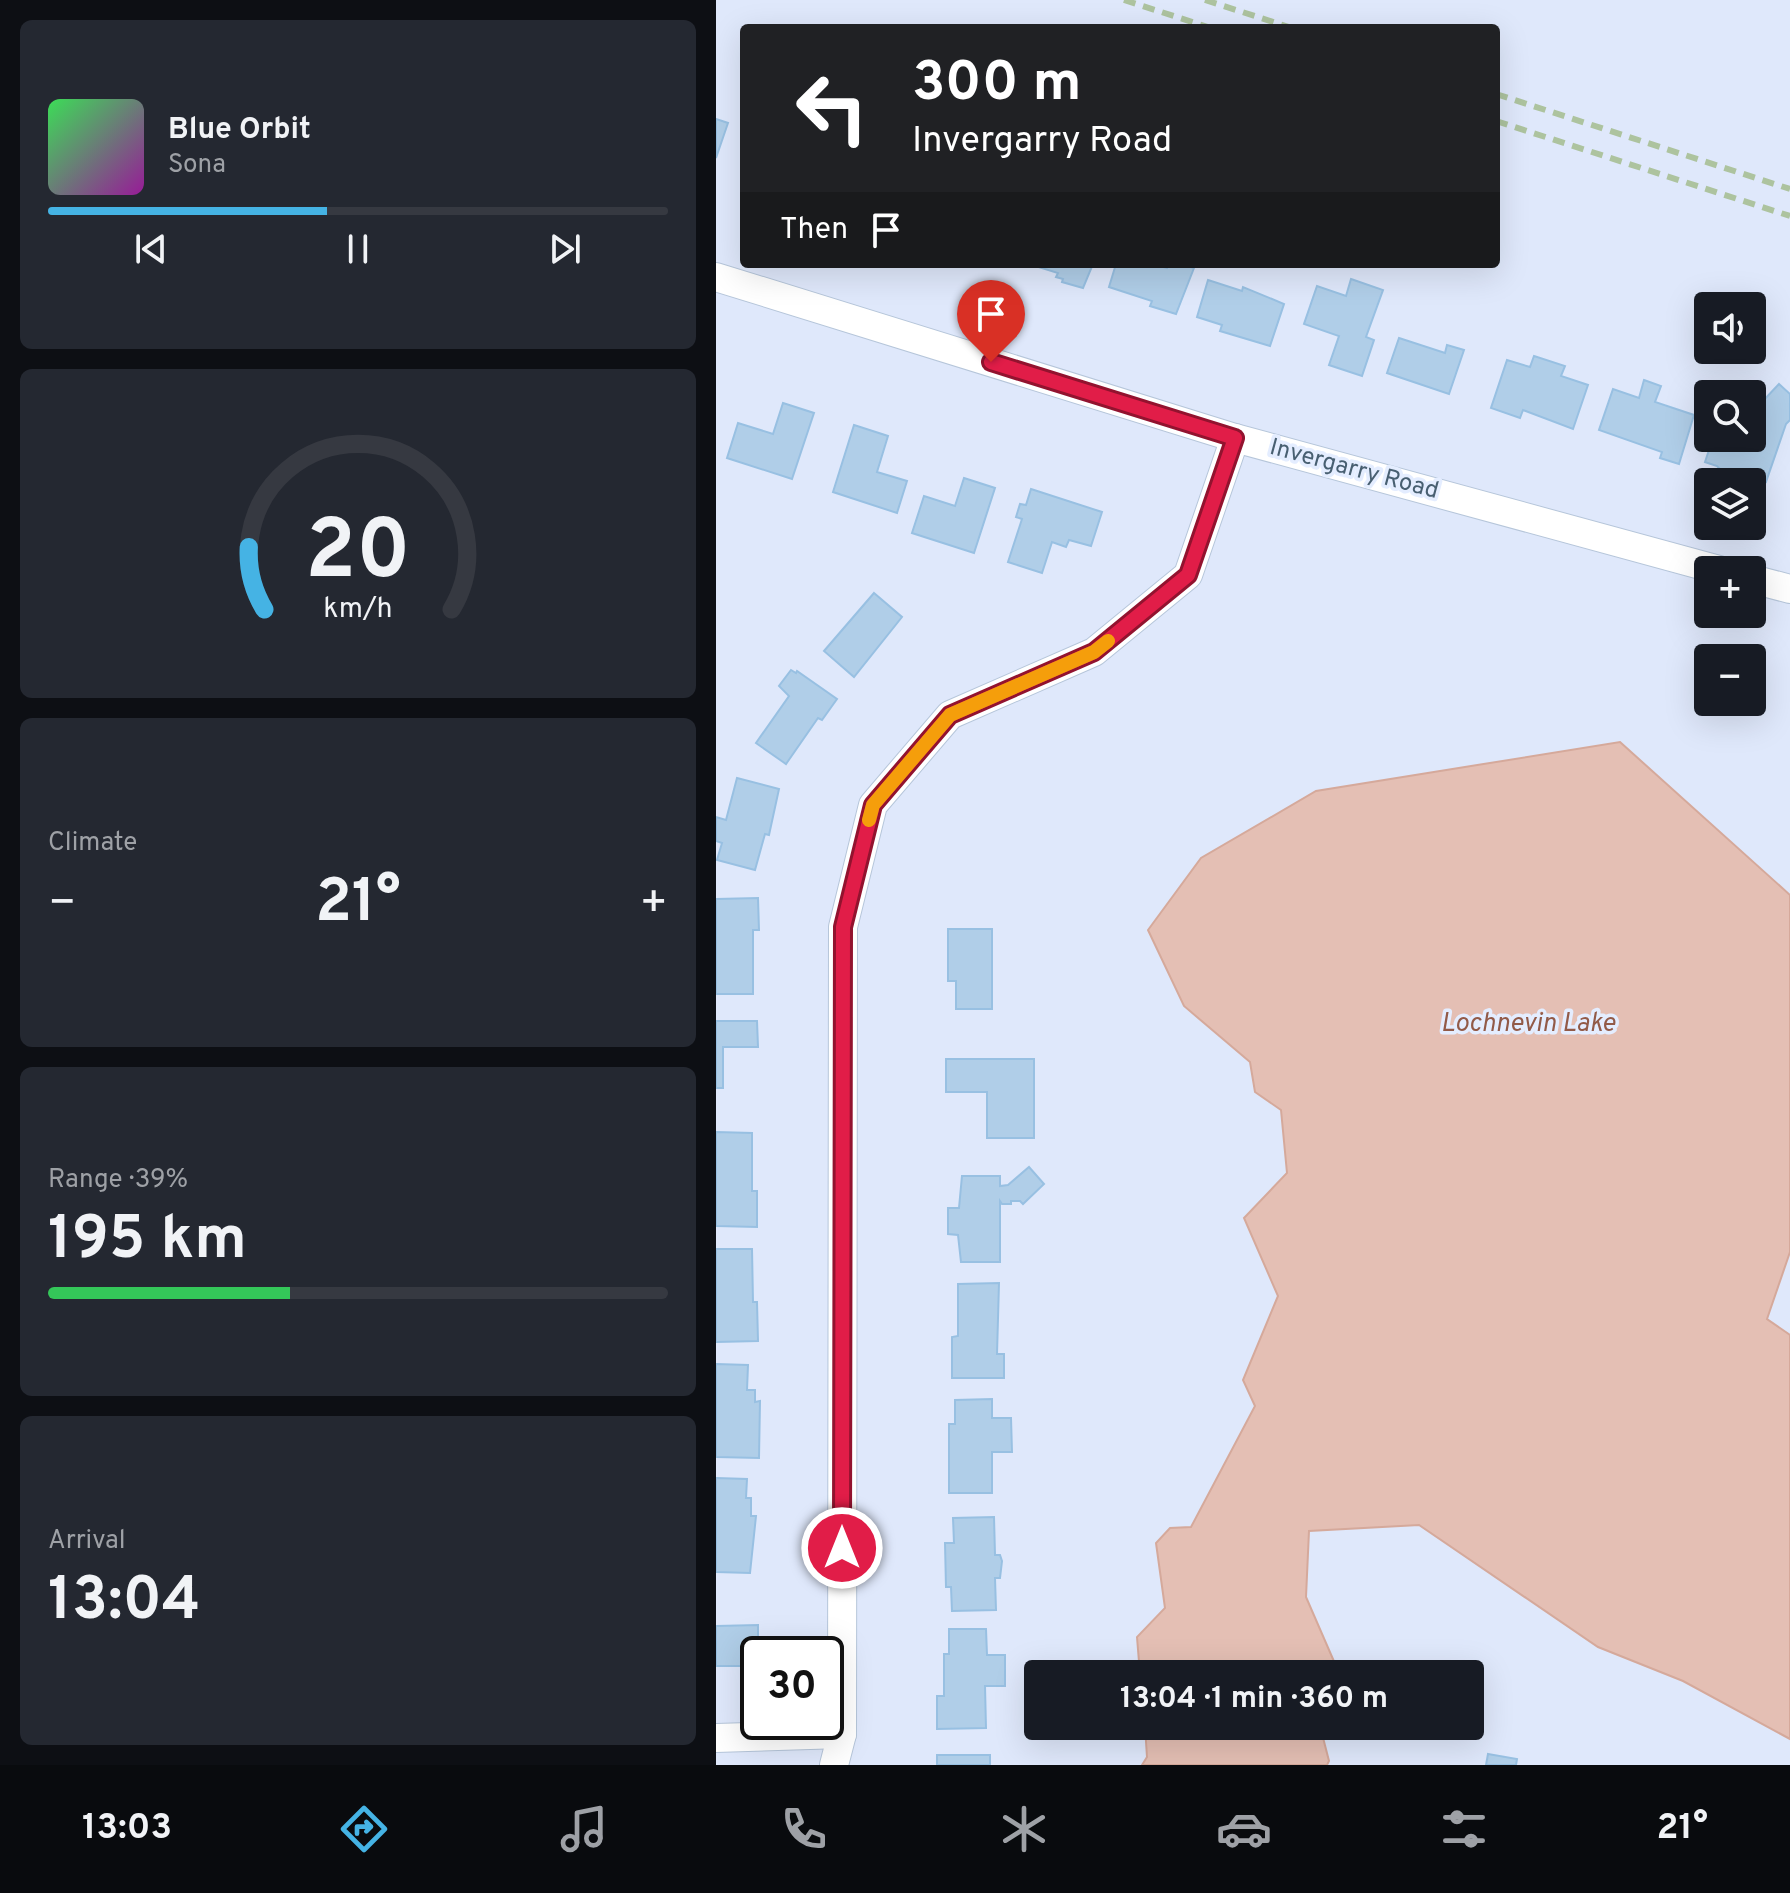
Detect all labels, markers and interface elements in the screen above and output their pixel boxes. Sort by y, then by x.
text: 300 m [912,50,1082,120]
icon: left [780,56,884,160]
text: Blue Orbit [168,112,311,149]
text: Invergarry Road [912,119,1172,165]
text: Sona [168,149,226,182]
icon: arrive [864,208,908,252]
text: Then [780,212,848,249]
icon: previous [129,227,173,271]
icon: pause [336,227,380,271]
icon: next [543,227,587,271]
pin [957,280,1025,362]
icon: arrive [969,292,1013,336]
map controls [1694,292,1766,716]
button: sound [1694,292,1766,364]
button: search [1694,380,1766,452]
street label: Invergarry Road [1266,433,1442,507]
button: layers [1694,468,1766,540]
text: 20 [305,502,411,607]
button: + [1694,556,1766,628]
text: km/h [323,592,393,628]
button: − [1694,644,1766,716]
text: Climate [48,827,137,860]
text: 21° [315,867,401,943]
text: − [48,877,76,933]
text: + [640,877,668,933]
water label: Lochnevin Lake [1441,1008,1616,1041]
text: Range · 39% [48,1164,188,1197]
text: 195 km [48,1204,247,1280]
position arrow [800,1506,884,1590]
text: Arrival [48,1525,126,1558]
text: 13:04 [48,1565,201,1641]
speed limit sign: 30 [740,1636,844,1740]
text: 13:04 · 1 min · 360 m [1120,1681,1388,1718]
icon: directions [336,1801,392,1857]
icon: music [556,1801,612,1857]
icon: phone [776,1801,832,1857]
icon: climate [996,1801,1052,1857]
icon: car [1216,1801,1272,1857]
icon: filters [1436,1801,1492,1857]
text: 13:03 [82,1806,172,1852]
text: 21° [1657,1806,1708,1852]

